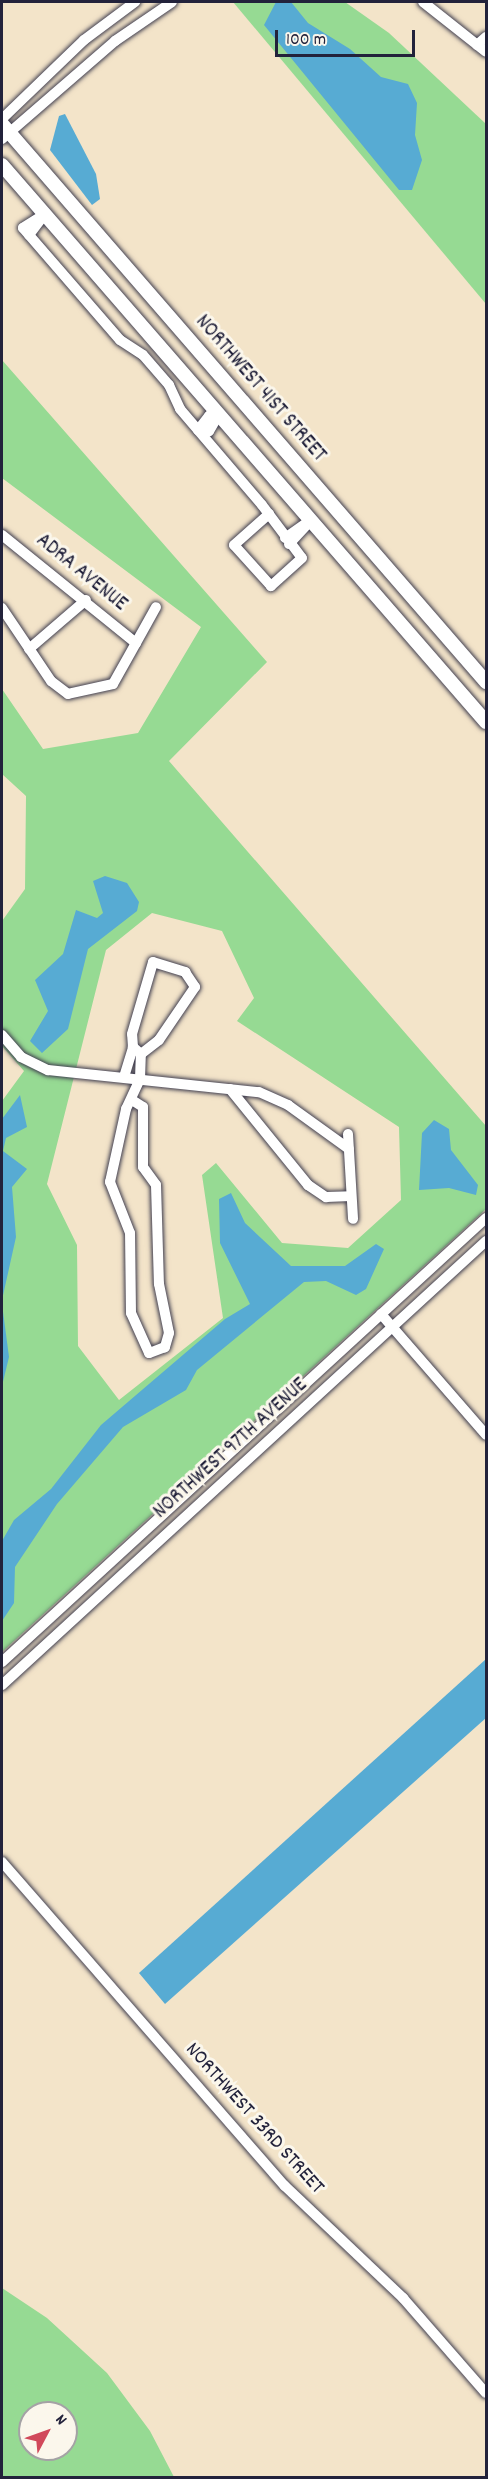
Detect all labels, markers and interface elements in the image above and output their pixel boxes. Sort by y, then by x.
scale bar [278,18,418,56]
text: 100 m [286,28,326,53]
street label: NORTHWEST 41ST STREET [189,310,331,468]
street label: ADRA AVENUE [30,529,132,617]
street label: NORTHWEST 97TH AVENUE [149,1373,313,1525]
street label: NORTHWEST 33RD STREET [179,2038,329,2200]
north arrow [18,2401,78,2461]
text: N [49,2410,72,2431]

